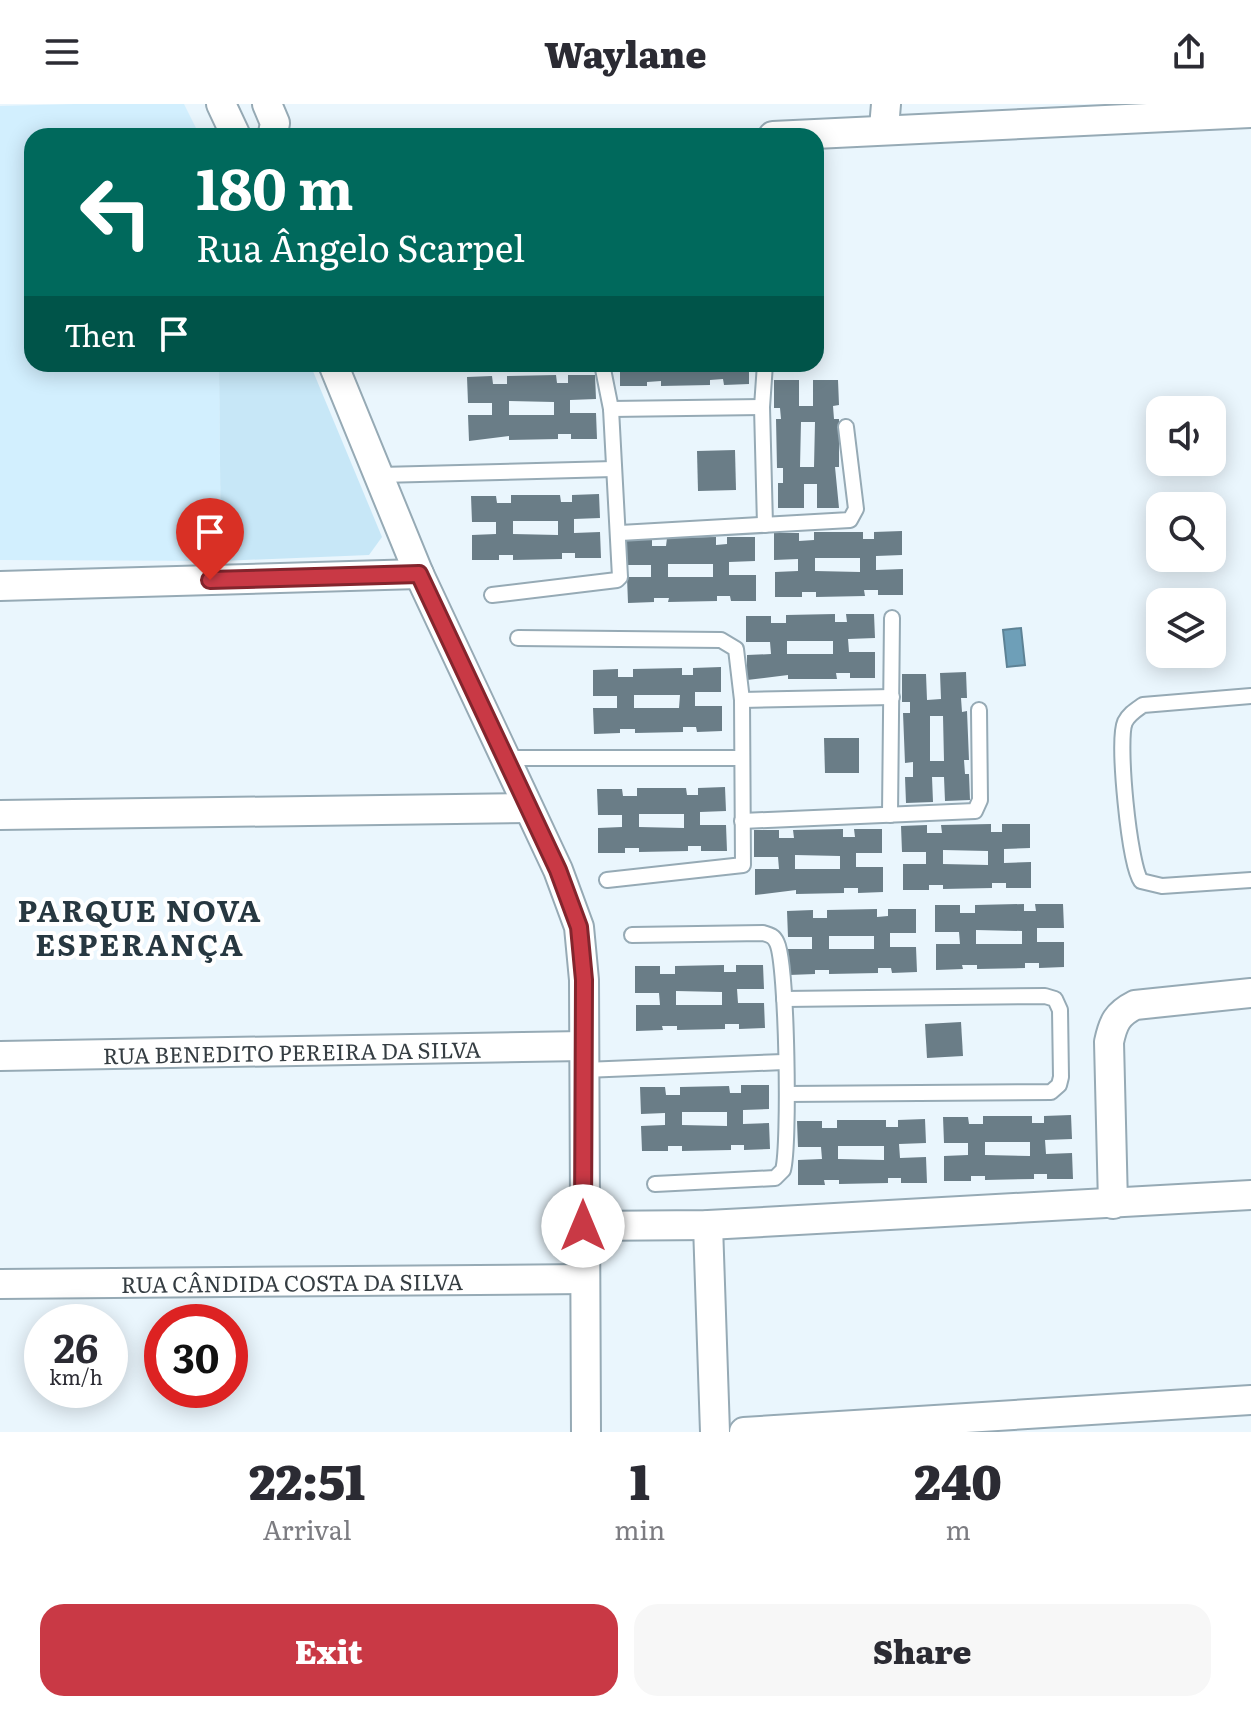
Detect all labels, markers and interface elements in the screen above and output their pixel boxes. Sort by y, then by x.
text: Waylane [544,26,707,79]
icon: menu [40,30,84,74]
icon: share [1167,30,1211,74]
text: 180 m [196,144,354,227]
icon: left [64,160,168,264]
text: Rua Ângelo Scarpel [196,220,525,273]
text: Then [64,312,136,356]
icon: arrive [152,312,196,356]
map controls [1146,396,1226,668]
button: sound [1146,396,1226,476]
button: search [1146,492,1226,572]
pin [176,498,244,580]
icon: arrive [188,510,232,554]
button: layers [1146,588,1226,668]
district label: PARQUE NOVA ESPERANÇA [17,887,263,965]
street label: RUA BENEDITO PEREIRA DA SILVA [103,1031,481,1071]
position arrow [541,1184,625,1268]
street label: RUA CÂNDIDA COSTA DA SILVA [121,1264,463,1299]
speed limit sign: 30 [144,1304,248,1408]
text: 26 [54,1316,98,1375]
text: km/h [49,1361,103,1391]
text: 22:51 [249,1444,365,1515]
text: 1 [630,1444,650,1515]
text: 240 [914,1444,1002,1515]
text: Arrival [263,1509,352,1548]
text: min [614,1509,665,1548]
text: m [946,1509,971,1548]
button: Exit [40,1604,618,1696]
button: Share [634,1604,1211,1696]

